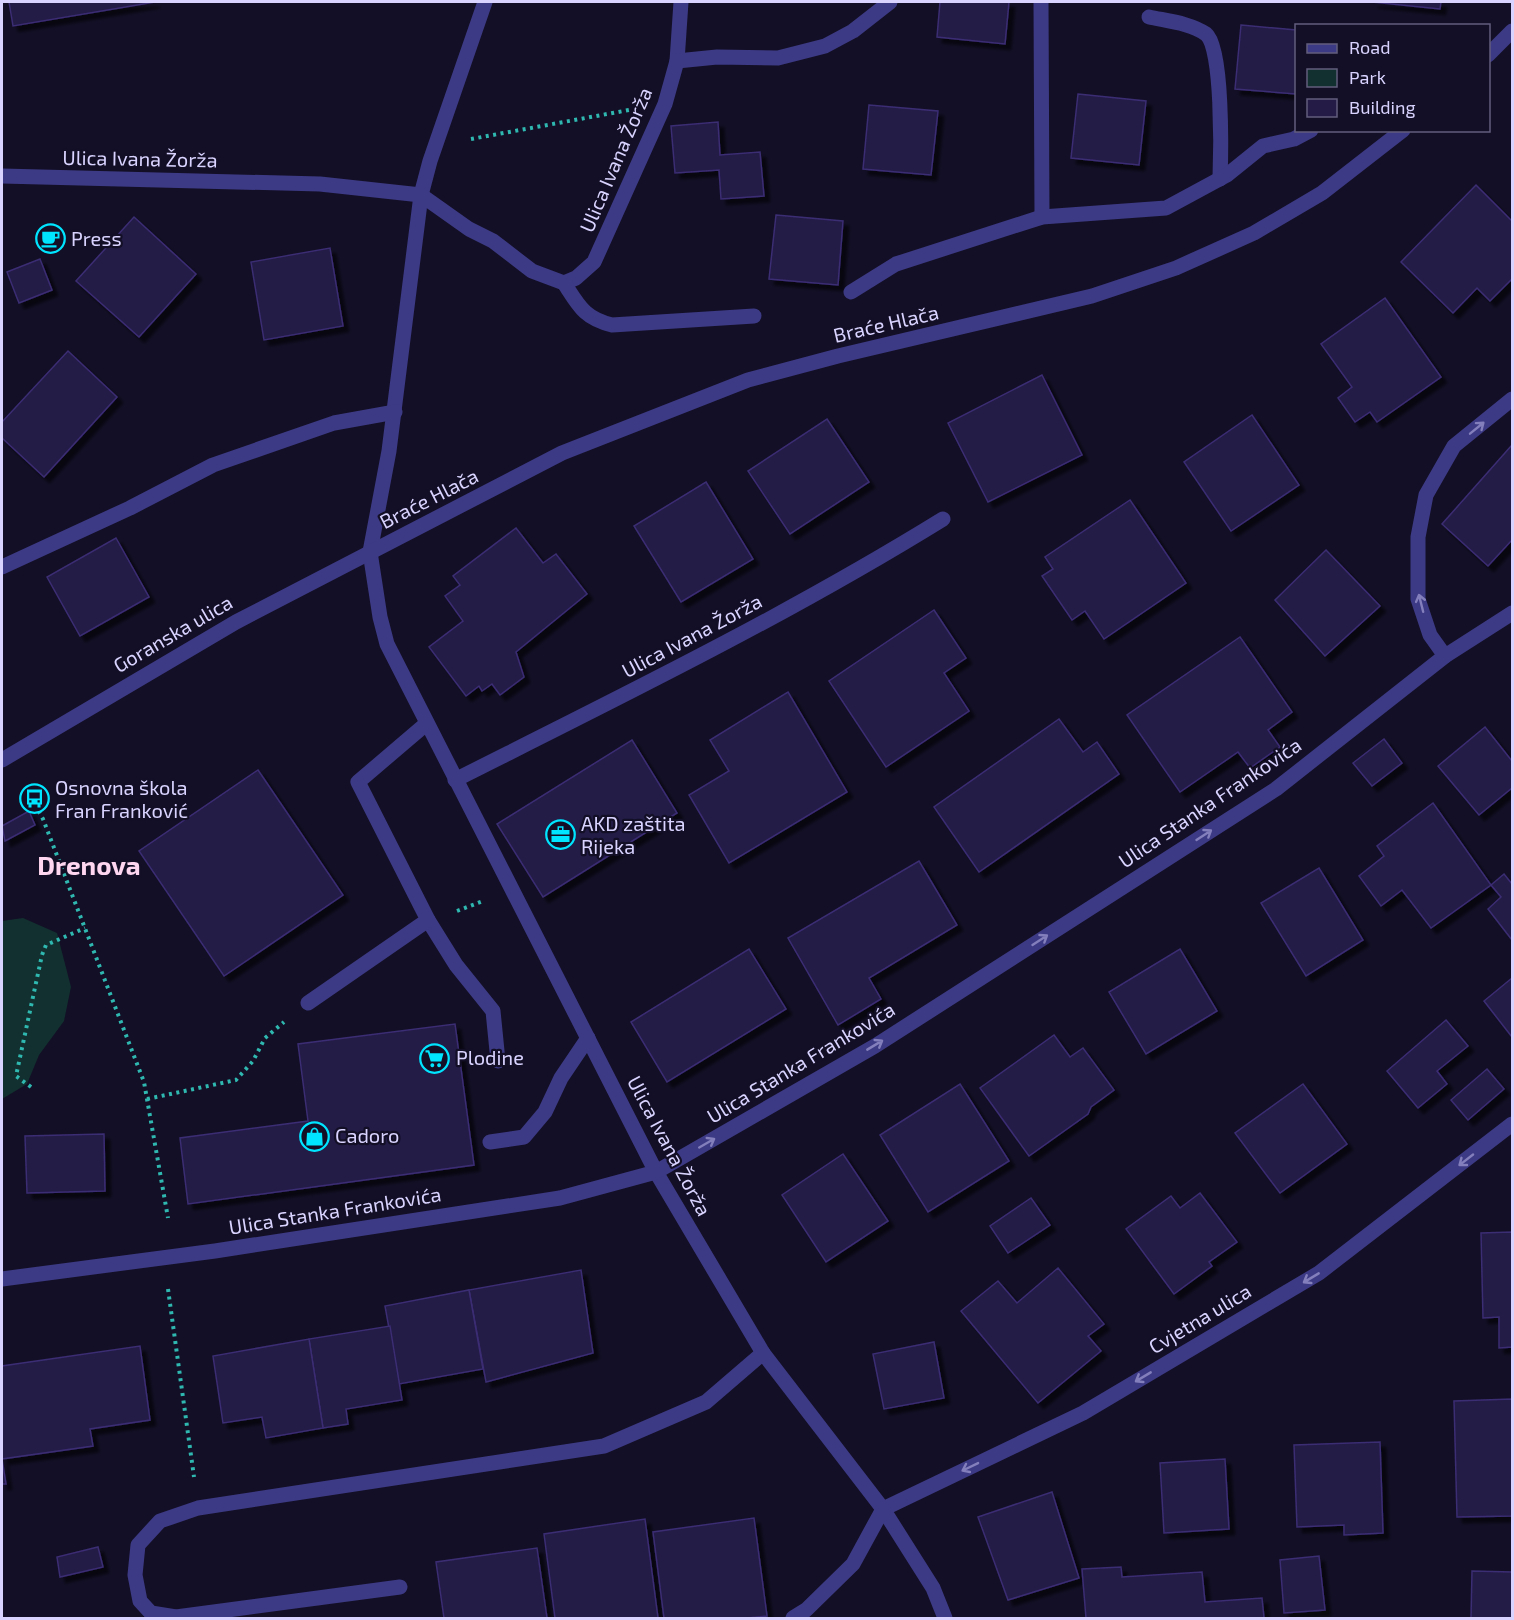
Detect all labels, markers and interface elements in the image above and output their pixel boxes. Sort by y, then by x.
legend [1295,24,1490,132]
text: Road [1349,36,1390,58]
text: Park [1349,66,1386,88]
street label: Ulica Ivana Žorža [574,84,656,236]
text: Building [1349,96,1416,118]
street label: Ulica Ivana Žorža [62,145,218,171]
cafe icon: Press [34,223,66,255]
place label: Press [71,226,122,250]
street label: Braće Hlača [831,299,941,347]
one-way arrow [1469,421,1485,434]
street label: Braće Hlača [375,463,482,533]
street label: Ulica Ivana Žorža [617,588,766,682]
street label: Goranska ulica [109,589,236,677]
one-way arrow [1414,594,1426,613]
street label: Ulica Stanka Frankovića [1114,732,1305,872]
place label: Osnovna škola Fran Franković [55,775,188,822]
bus stop icon: Osnovna škola Fran Franković [18,783,50,815]
place label: AKD zaštita Rijeka [581,811,686,858]
office icon: AKD zaštita Rijeka [544,819,576,851]
one-way arrow [1195,829,1212,841]
district label: Drenova [37,849,141,880]
one-way arrow [1031,934,1048,946]
street label: Ulica Stanka Frankovića [702,997,899,1128]
one-way arrow [866,1039,883,1051]
supermarket icon: Plodine [419,1042,451,1074]
place label: Plodine [456,1045,524,1069]
street label: Ulica Ivana Žorža [623,1071,717,1220]
shop icon: Cadoro [298,1120,330,1152]
place label: Cadoro [335,1123,399,1147]
one-way arrow [698,1137,715,1149]
one-way arrow [1458,1153,1474,1166]
street label: Ulica Stanka Frankovića [227,1181,443,1239]
one-way arrow [1303,1272,1320,1284]
street label: Cvjetna ulica [1144,1278,1255,1358]
one-way arrow [1135,1371,1152,1383]
one-way arrow [962,1461,980,1473]

